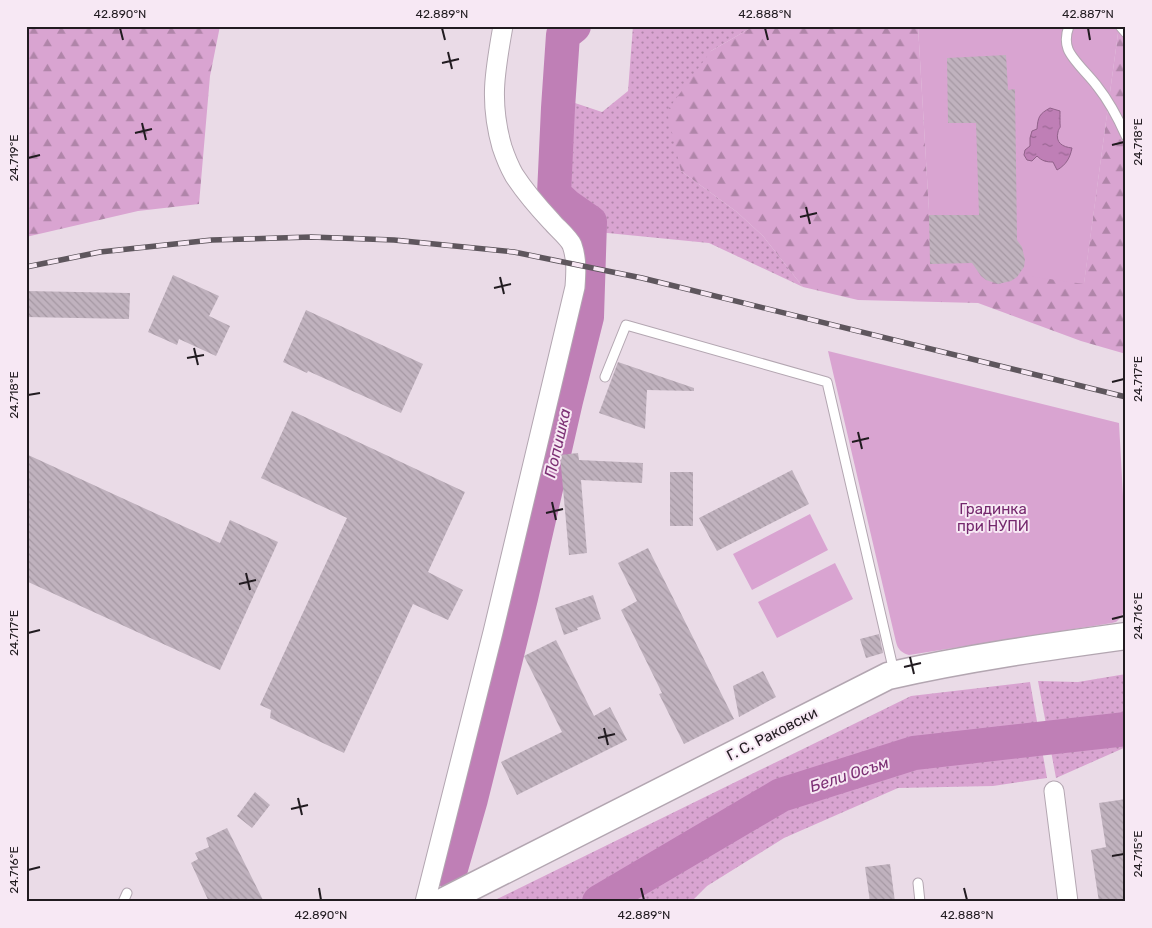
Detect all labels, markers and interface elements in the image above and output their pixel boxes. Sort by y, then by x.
text: 42.890°N [94,7,146,21]
text: 42.889°N [416,7,468,21]
text: 42.888°N [738,7,792,21]
text: 42.887°N [1062,7,1114,21]
text: 24.718°E [1131,118,1145,166]
text: 24.719°E [7,134,21,182]
text: 24.717°E [1131,356,1145,402]
text: 24.718°E [7,371,21,419]
water label: Попишка [540,407,575,479]
park label: Градинка при НУПИ [957,500,1029,535]
text: 24.716°E [1131,592,1145,640]
text: 24.717°E [7,610,21,656]
street label: Г. С. Раковски [724,703,820,765]
water label: Бели Осъм [807,753,891,796]
text: 24.715°E [1131,830,1145,878]
text: 24.716°E [7,846,21,894]
text: 42.890°N [295,908,347,922]
text: 42.889°N [618,908,670,922]
text: 42.888°N [940,908,994,922]

